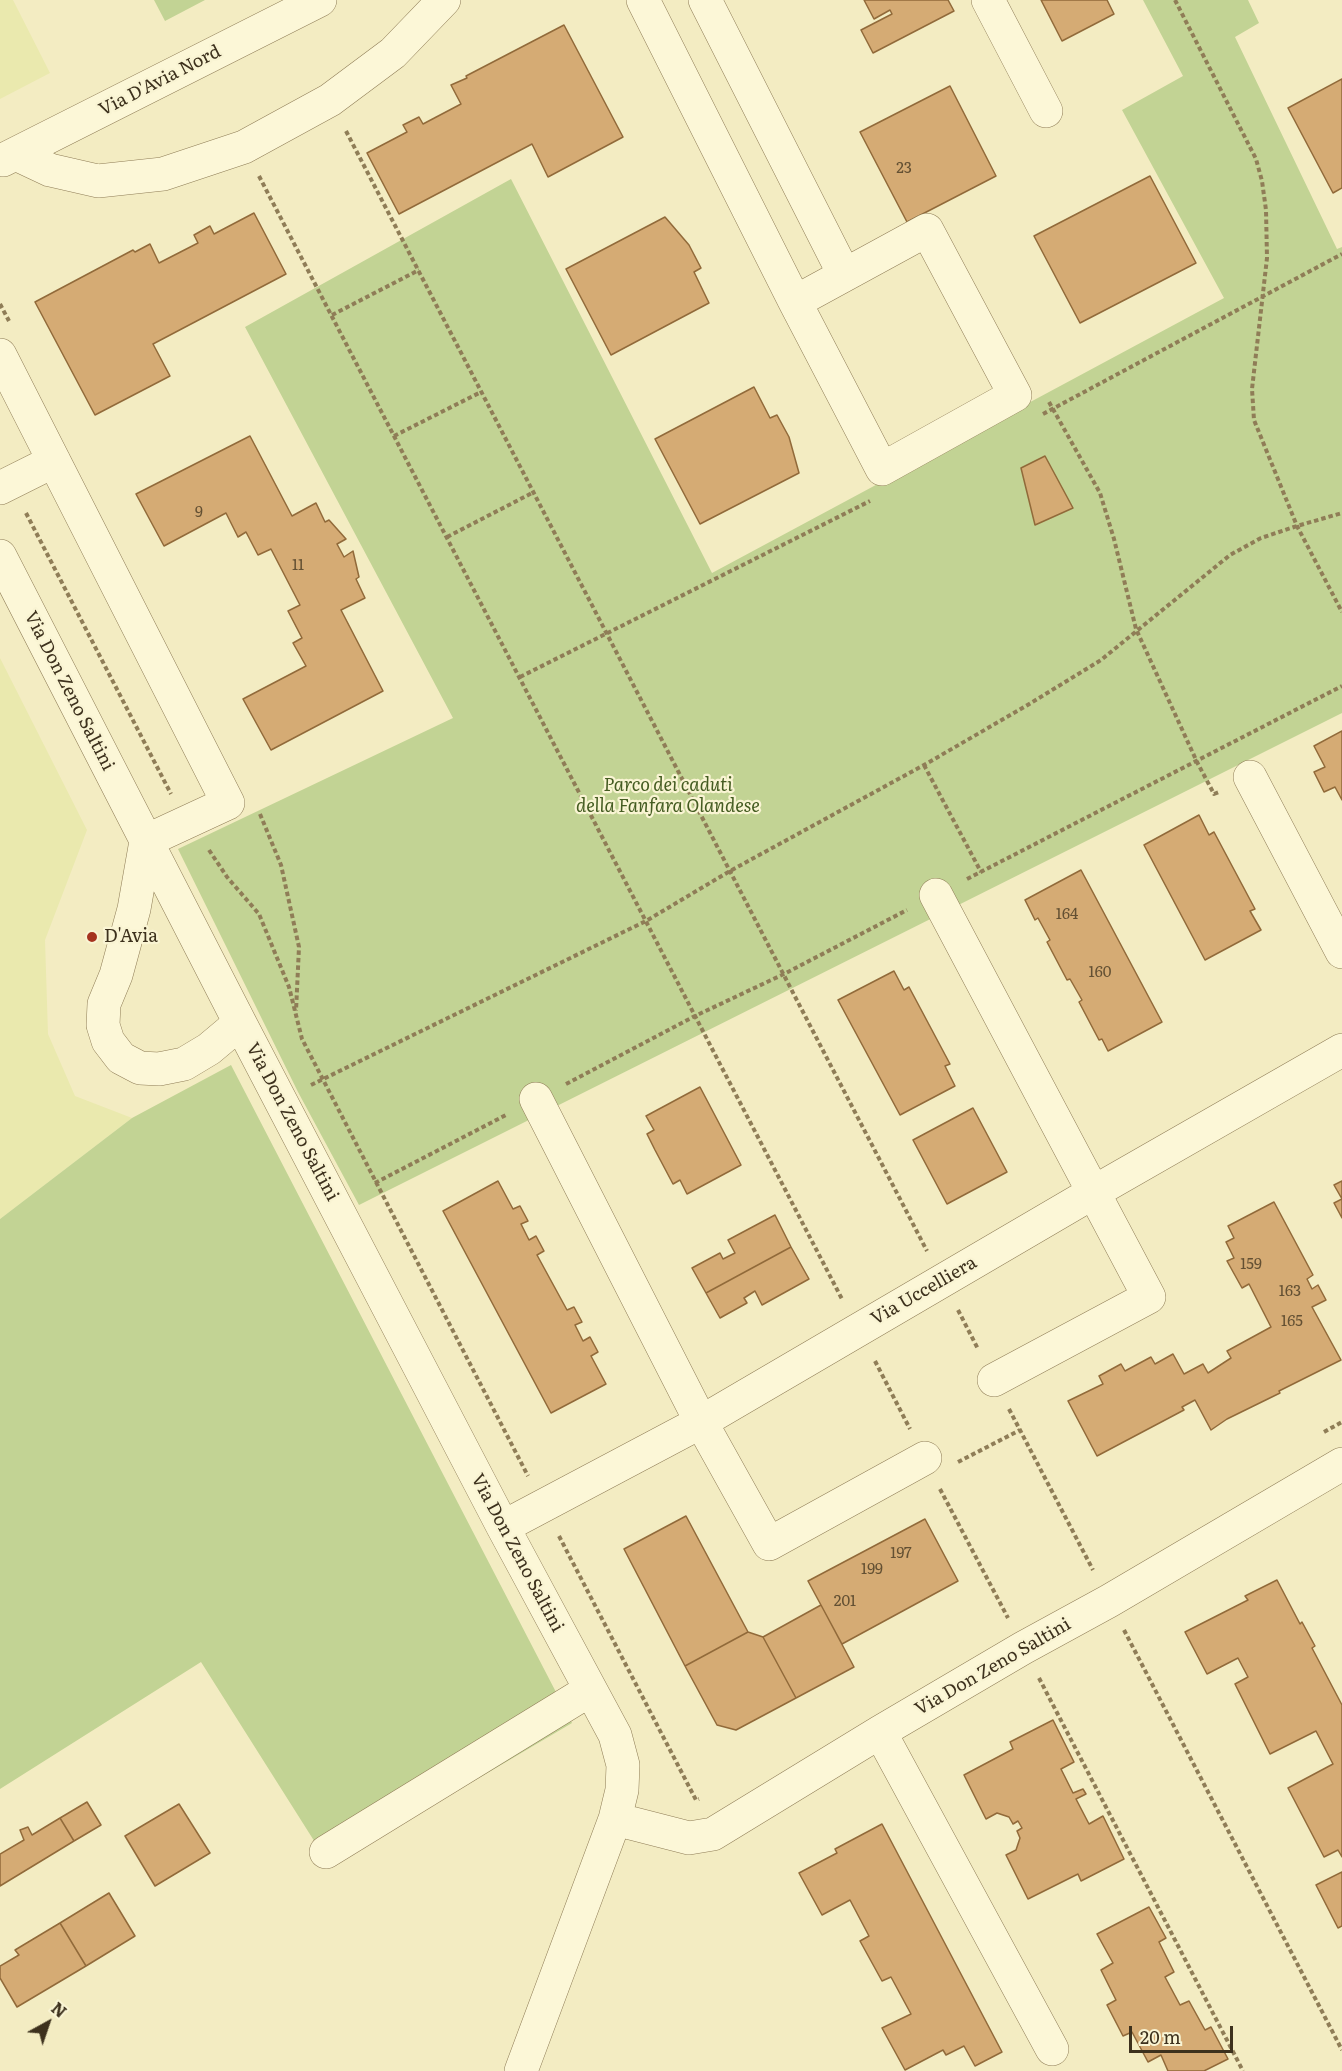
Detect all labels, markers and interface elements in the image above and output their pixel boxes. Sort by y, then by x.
street label: Via D'Avia Nord [96,41,224,121]
house number: 23 [896,160,912,178]
house number: 9 [195,504,203,522]
house number: 11 [292,557,304,575]
street label: Via Don Zeno Saltini [19,608,119,774]
park label: Parco dei caduti della Fanfara Olandese [576,775,760,818]
house number: 164 [1056,906,1078,924]
place label: D'Avia [104,926,158,948]
marker: D'Avia [85,930,99,944]
house number: 160 [1089,964,1111,982]
street label: Via Don Zeno Saltini [241,1039,343,1205]
street label: Via Uccelliera [867,1252,981,1330]
house number: 159 [1240,1256,1262,1274]
house number: 163 [1279,1283,1301,1301]
house number: 165 [1281,1313,1303,1331]
street label: Via Don Zeno Saltini [466,1470,568,1636]
house number: 197 [890,1545,912,1563]
house number: 199 [861,1561,883,1579]
house number: 201 [834,1593,856,1611]
street label: Via Don Zeno Saltini [911,1614,1075,1720]
north arrow [18,1993,78,2053]
text: N [47,1996,72,2023]
scale bar [1132,2014,1236,2052]
text: 20 m [1140,2023,1181,2050]

